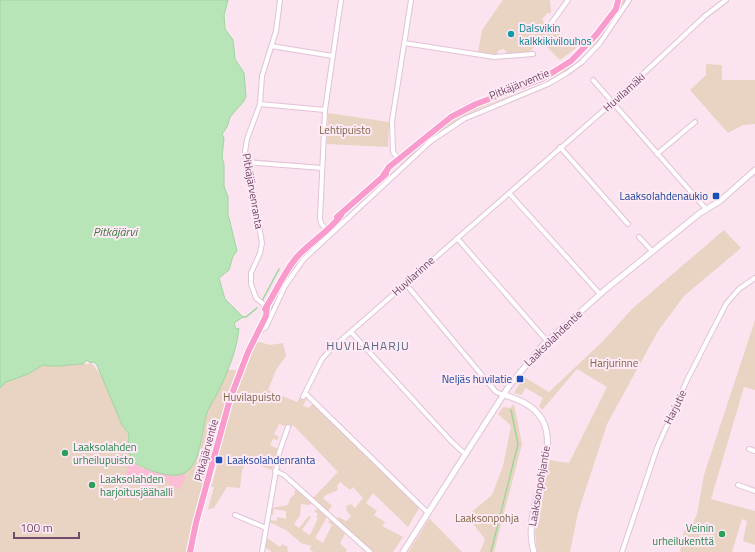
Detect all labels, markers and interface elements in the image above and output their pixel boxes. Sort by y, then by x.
place label: Dalsvikin kalkkikivilouhos [519,20,592,49]
marker: Dalsvikin kalkkikivilouhos [506,29,516,39]
street label: Pitkäjärventie [486,64,552,103]
street label: Huvilamäki [600,69,648,115]
park label: Lehtipuisto [319,122,371,138]
street label: Pitkäjärvenranta [238,152,268,231]
place label: Laaksolahdenaukio [619,188,708,204]
marker: Laaksolahdenaukio [711,191,721,201]
water label: Pitkäjärvi [93,222,139,241]
street label: Huvilarinne [388,252,438,300]
street label: Laaksolahdentie [520,306,586,370]
district label: HUVILAHARJU [326,336,410,355]
park label: Harjurinne [590,355,639,371]
place label: Neljäs huvilatie [442,371,512,387]
marker: Neljäs huvilatie [515,374,525,384]
street label: Harjutie [660,387,690,427]
park label: Huvilapuisto [223,389,281,405]
street label: Pitkäjärventie [190,417,222,483]
place label: Laaksolahden urheilupuisto [73,439,137,468]
street label: Laaksonpohjantie [524,444,554,528]
marker: Laaksolahden urheilupuisto [60,448,70,458]
place label: Laaksolahdenranta [227,452,316,468]
marker: Laaksolahdenranta [214,455,224,465]
place label: Laaksolahden harjoitusjäähalli [100,471,173,500]
marker: Laaksolahden harjoitusjäähalli [87,480,97,490]
park label: Laaksonpohja [455,510,519,526]
scale bar [14,514,79,540]
text: 100 m [20,518,53,537]
place label: Veinin urheilukenttä [652,520,714,549]
marker: Veinin urheilukenttä [717,529,727,539]

